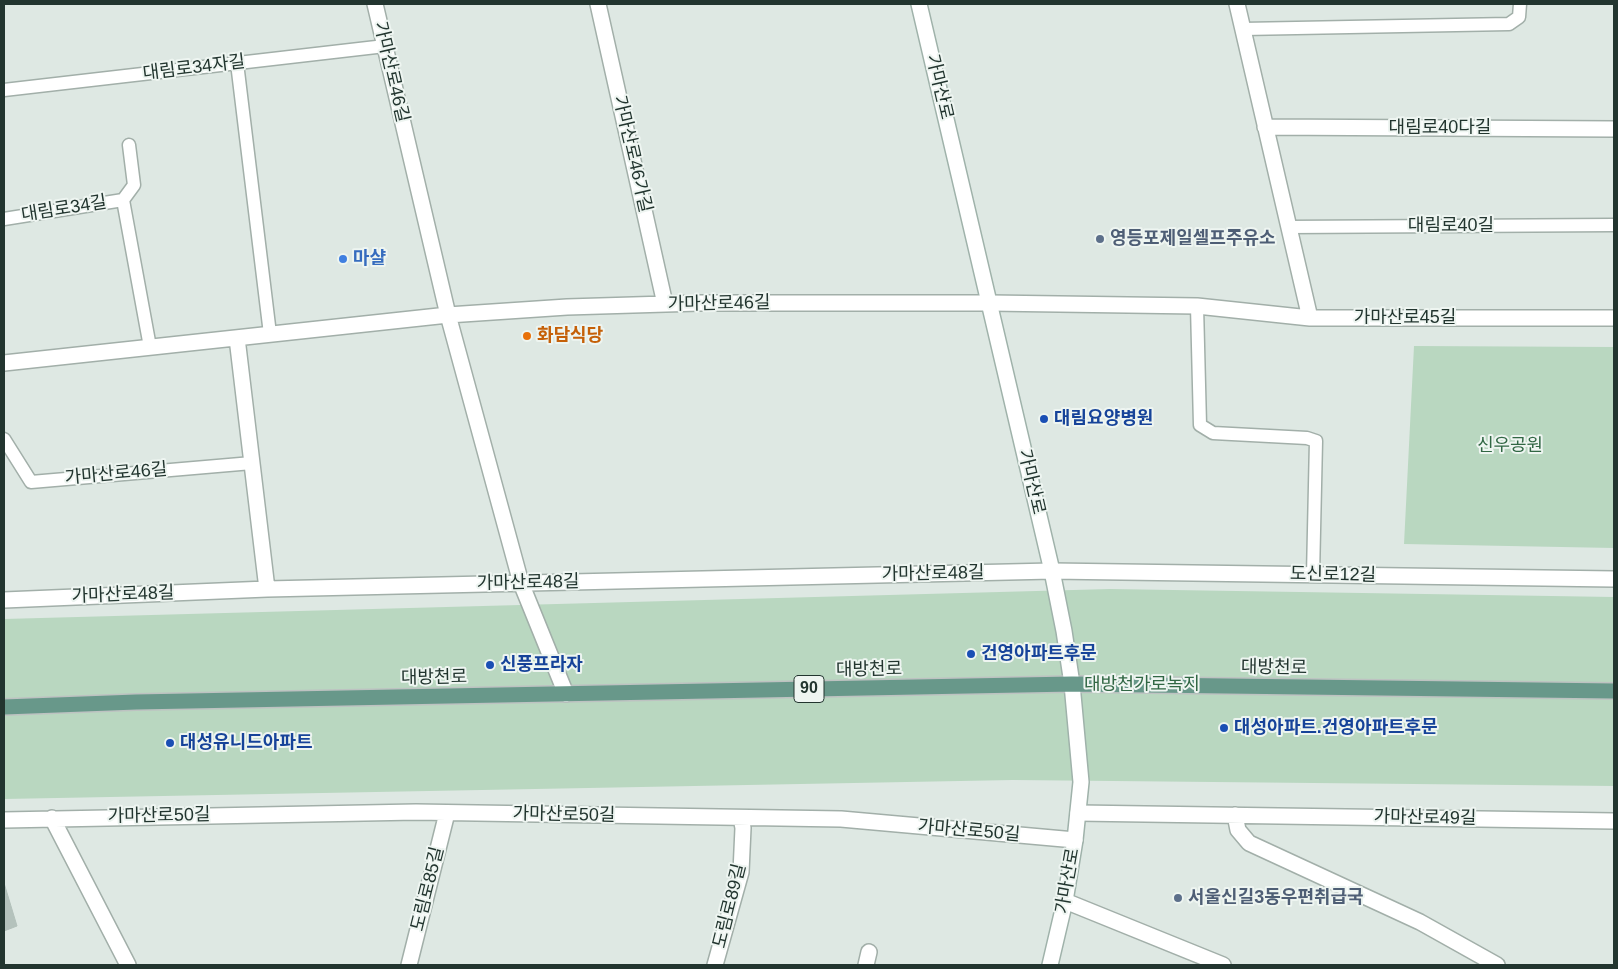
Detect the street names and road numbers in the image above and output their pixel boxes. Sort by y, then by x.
street label: 가마산로46길 [369,19,413,125]
street label: 대림로34자길 [142,51,246,85]
street label: 가마산로 [921,52,957,122]
street label: 가마산로46가길 [608,93,656,215]
street label: 대림로40다길 [1389,117,1491,139]
street label: 대림로34길 [20,192,108,226]
street label: 대림로40길 [1408,215,1494,237]
street label: 가마산로46길 [667,292,771,316]
street label: 가마산로45길 [1354,307,1456,329]
street label: 가마산로 [1013,447,1049,517]
street label: 가마산로46길 [64,459,168,489]
street label: 가마산로48길 [881,562,985,586]
street label: 도신로12길 [1290,563,1376,587]
street label: 가마산로48길 [476,571,580,595]
street label: 가마산로48길 [71,582,175,608]
street label: 대방천로 [1241,657,1307,679]
street label: 대방천로 [836,659,902,681]
street label: 대방천로 [401,667,467,689]
road number: 90 [794,676,824,702]
street label: 가마산로50길 [512,803,616,827]
street label: 가마산로50길 [107,804,211,828]
street label: 가마산로49길 [1373,806,1477,830]
street label: 가마산로50길 [917,816,1021,846]
street label: 도림로85길 [407,845,449,933]
street label: 가마산로 [1052,847,1084,915]
street label: 도림로89길 [709,862,751,950]

